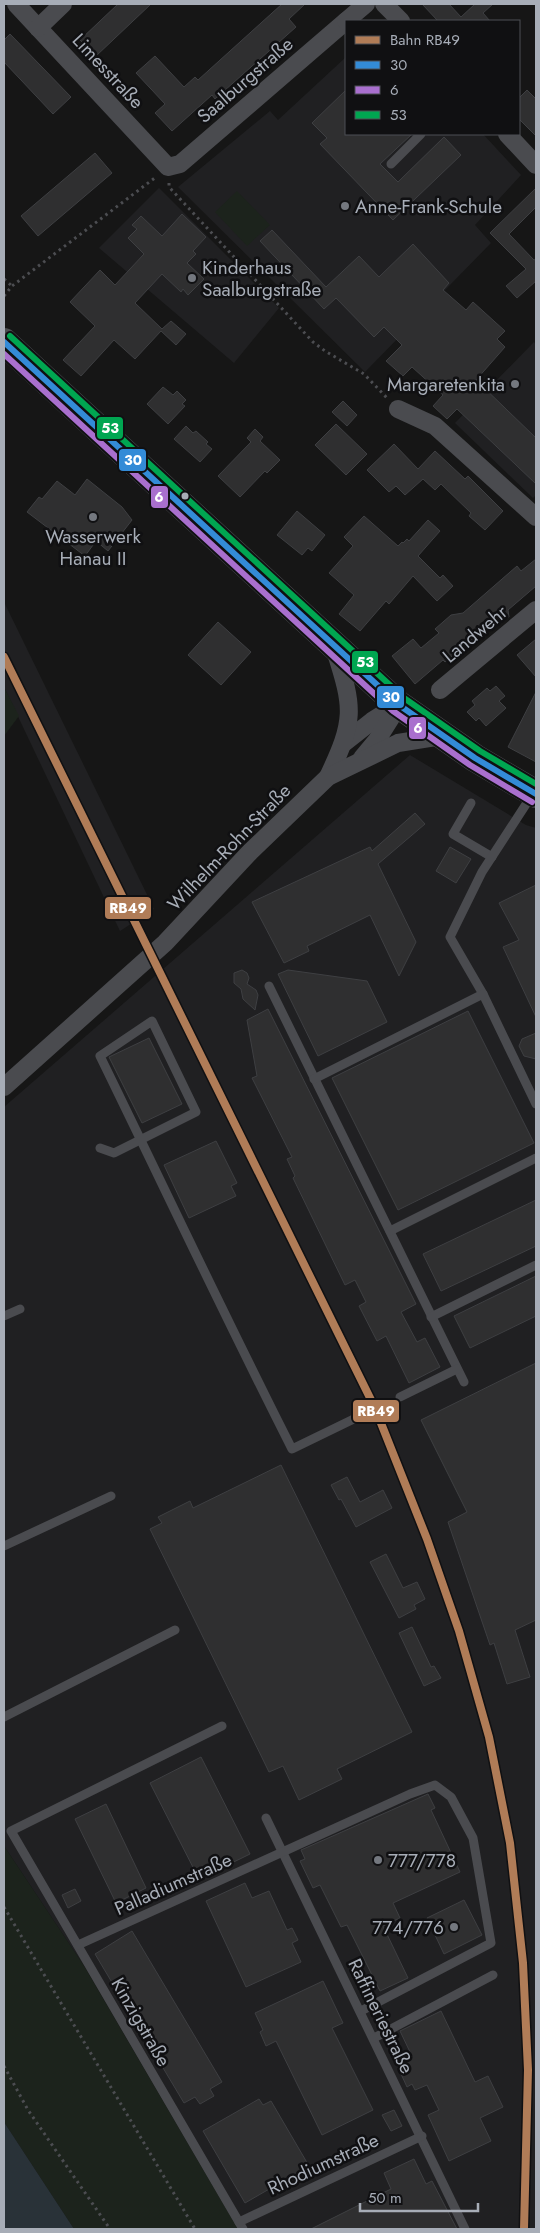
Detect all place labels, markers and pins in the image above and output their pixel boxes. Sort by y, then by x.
place label: Anne-Frank-Schule [355,193,502,220]
marker: Anne-Frank-Schule [339,200,351,212]
place label: Kinderhaus Saalburgstraße [202,254,322,303]
marker: Kinderhaus Saalburgstraße [186,272,198,284]
place label: Margaretenkita [387,371,505,398]
marker: Margaretenkita [509,378,521,390]
unlabelled marker [180,491,190,501]
marker: Wasserwerk Hanau II [87,511,99,523]
place label: Wasserwerk Hanau II [45,523,141,572]
place label: 777/778 [388,1847,456,1874]
marker: 777/778 [372,1854,384,1866]
place label: 774/776 [372,1914,444,1941]
marker: 774/776 [448,1921,460,1933]

